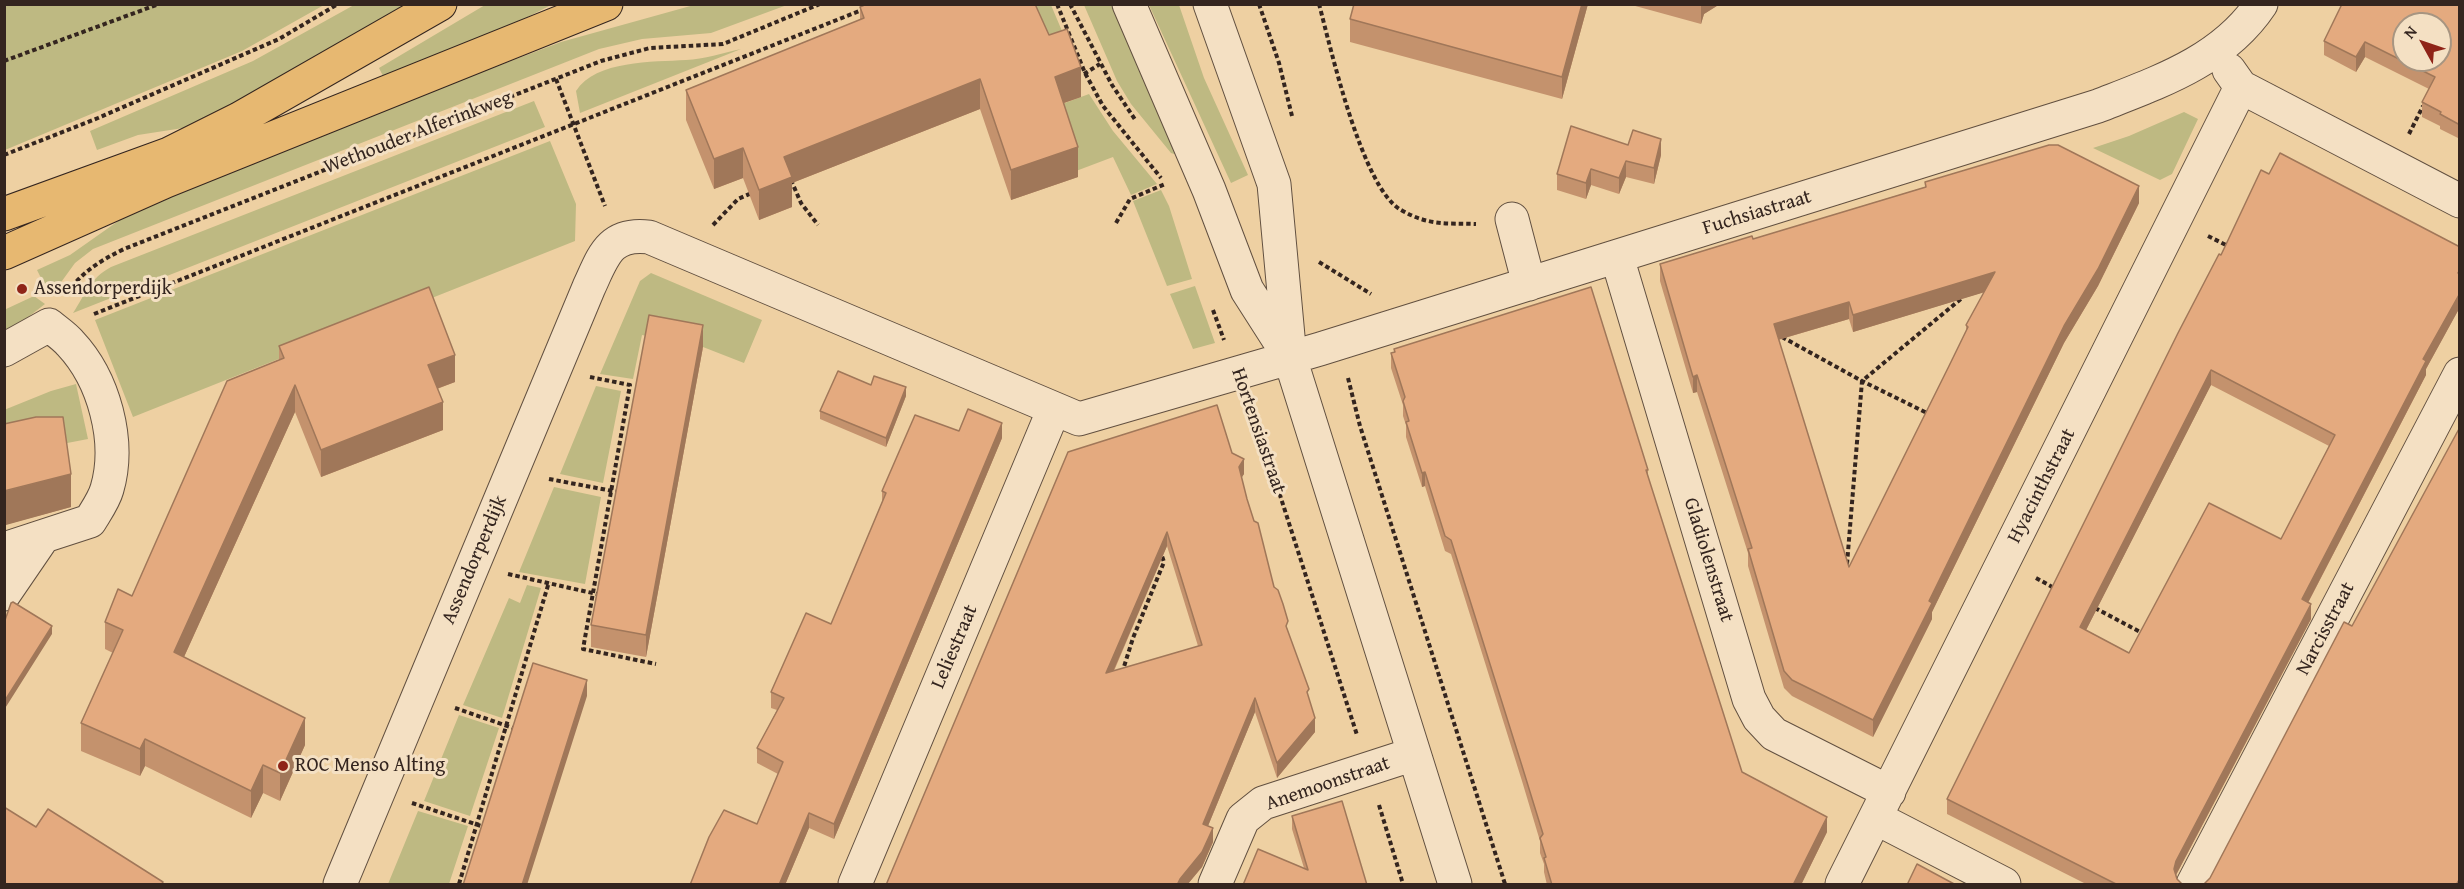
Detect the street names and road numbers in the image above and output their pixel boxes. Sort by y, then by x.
street label: Wethouder Alferinkweg [321,86,515,180]
street label: Fuchsiastraat [1700,185,1814,241]
street label: Hortensiastraat [1225,365,1291,497]
street label: Hyacinthstraat [2003,425,2081,547]
street label: Assendorperdijk [437,492,513,628]
street label: Gladiolenstraat [1678,495,1738,625]
street label: Narcisstraat [2291,578,2361,680]
street label: Leliestraat [927,601,983,693]
street label: Anemoonstraat [1263,752,1393,816]

